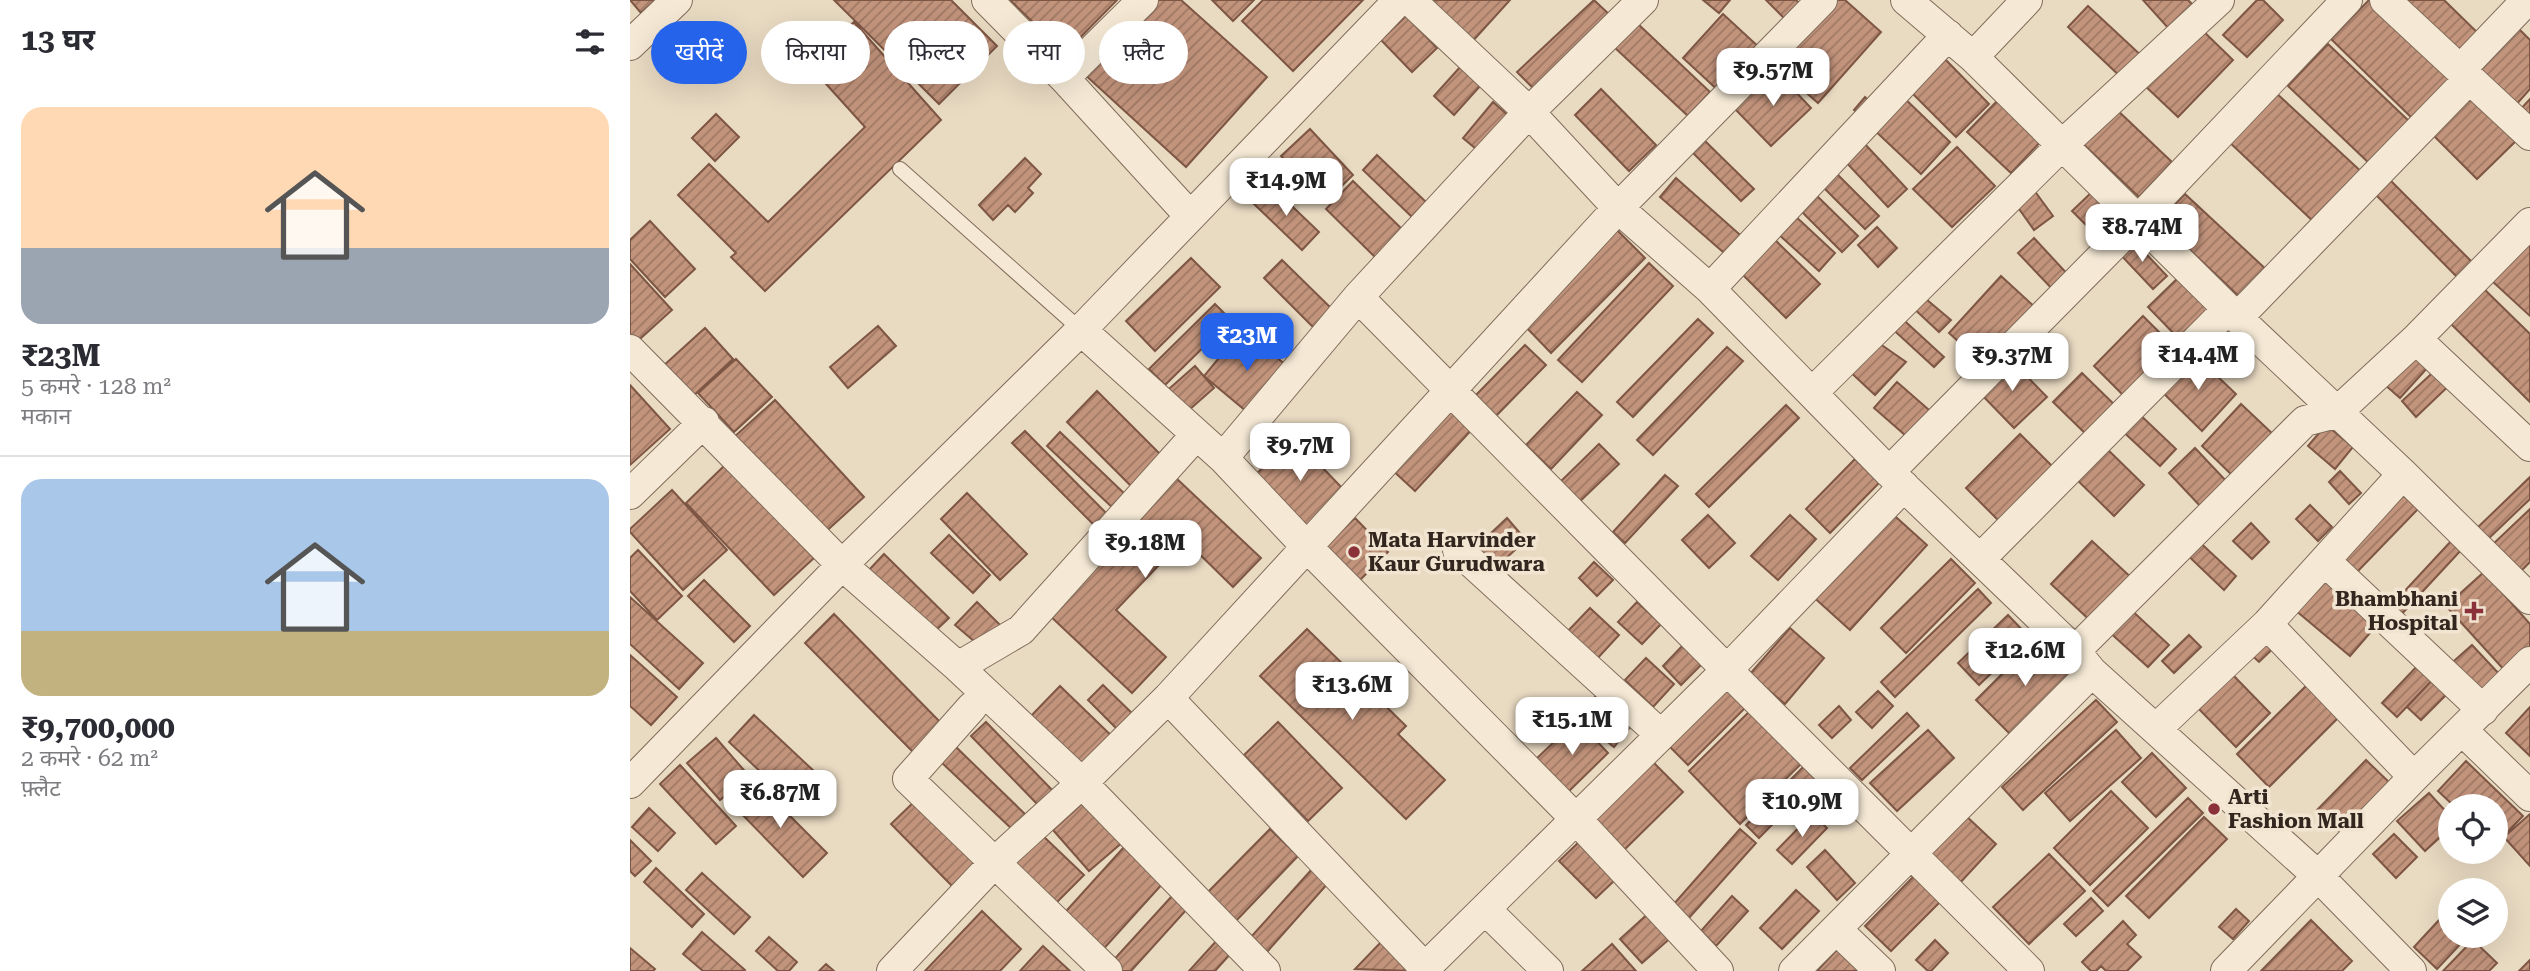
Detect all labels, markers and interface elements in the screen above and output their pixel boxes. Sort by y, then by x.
chip: खरीदें [651,21,747,84]
chip: किराया [761,21,870,84]
chip: फ़िल्टर [884,21,989,84]
chip: नया [1003,21,1085,84]
chip: फ़्लैट [1099,21,1188,84]
text: 13 घर [21,22,95,57]
icon: filters [571,23,609,61]
pin: ₹9.57M [1716,48,1830,108]
text: ₹9.57M [1733,57,1813,84]
icon: home [252,152,378,278]
pin: ₹14.9M [1229,158,1343,218]
text: ₹14.9M [1246,167,1326,194]
pin: ₹8.74M [2085,204,2199,264]
text: ₹8.74M [2102,213,2182,240]
pin: ₹23M [1206,314,1288,373]
text: ₹23M [1217,322,1277,349]
pin: ₹14.4M [2141,332,2255,392]
pin: ₹9.37M [1955,334,2069,393]
text: ₹23M [21,338,100,373]
text: ₹14.4M [2158,341,2238,368]
text: ₹9.37M [1972,342,2052,369]
text: 5 कमरे · 128 m² [21,373,171,400]
text: मकान [21,403,71,430]
pin: ₹9.7M [1251,424,1349,483]
text: ₹9.7M [1266,432,1334,459]
pin: ₹9.18M [1088,520,1202,580]
icon: home [252,524,378,650]
place label: Mata Harvinder Kaur Gurudwara [1368,528,1545,576]
text: ₹9.18M [1105,529,1185,556]
marker: Mata Harvinder Kaur Gurudwara [1346,544,1362,560]
place label: Bhambhani Hospital [2335,587,2458,635]
marker: Bhambhani Hospital [2464,601,2484,621]
pin: ₹12.6M [1968,628,2082,688]
text: ₹12.6M [1985,637,2065,664]
pin: ₹13.6M [1295,662,1409,722]
text: ₹13.6M [1312,671,1392,698]
pin: ₹15.1M [1515,698,1629,757]
text: ₹15.1M [1532,706,1612,733]
text: ₹9,700,000 [21,710,175,745]
text: 2 कमरे · 62 m² [21,745,158,772]
pin: ₹6.87M [723,770,837,830]
text: फ़्लैट [21,775,61,802]
text: ₹6.87M [740,779,820,806]
pin: ₹10.9M [1745,780,1859,839]
place label: Arti Fashion Mall [2228,785,2364,833]
text: ₹10.9M [1762,788,1842,815]
map controls [2438,794,2508,948]
button: locate [2438,794,2508,864]
marker: Arti Fashion Mall [2206,801,2222,817]
button: layers [2438,878,2508,948]

